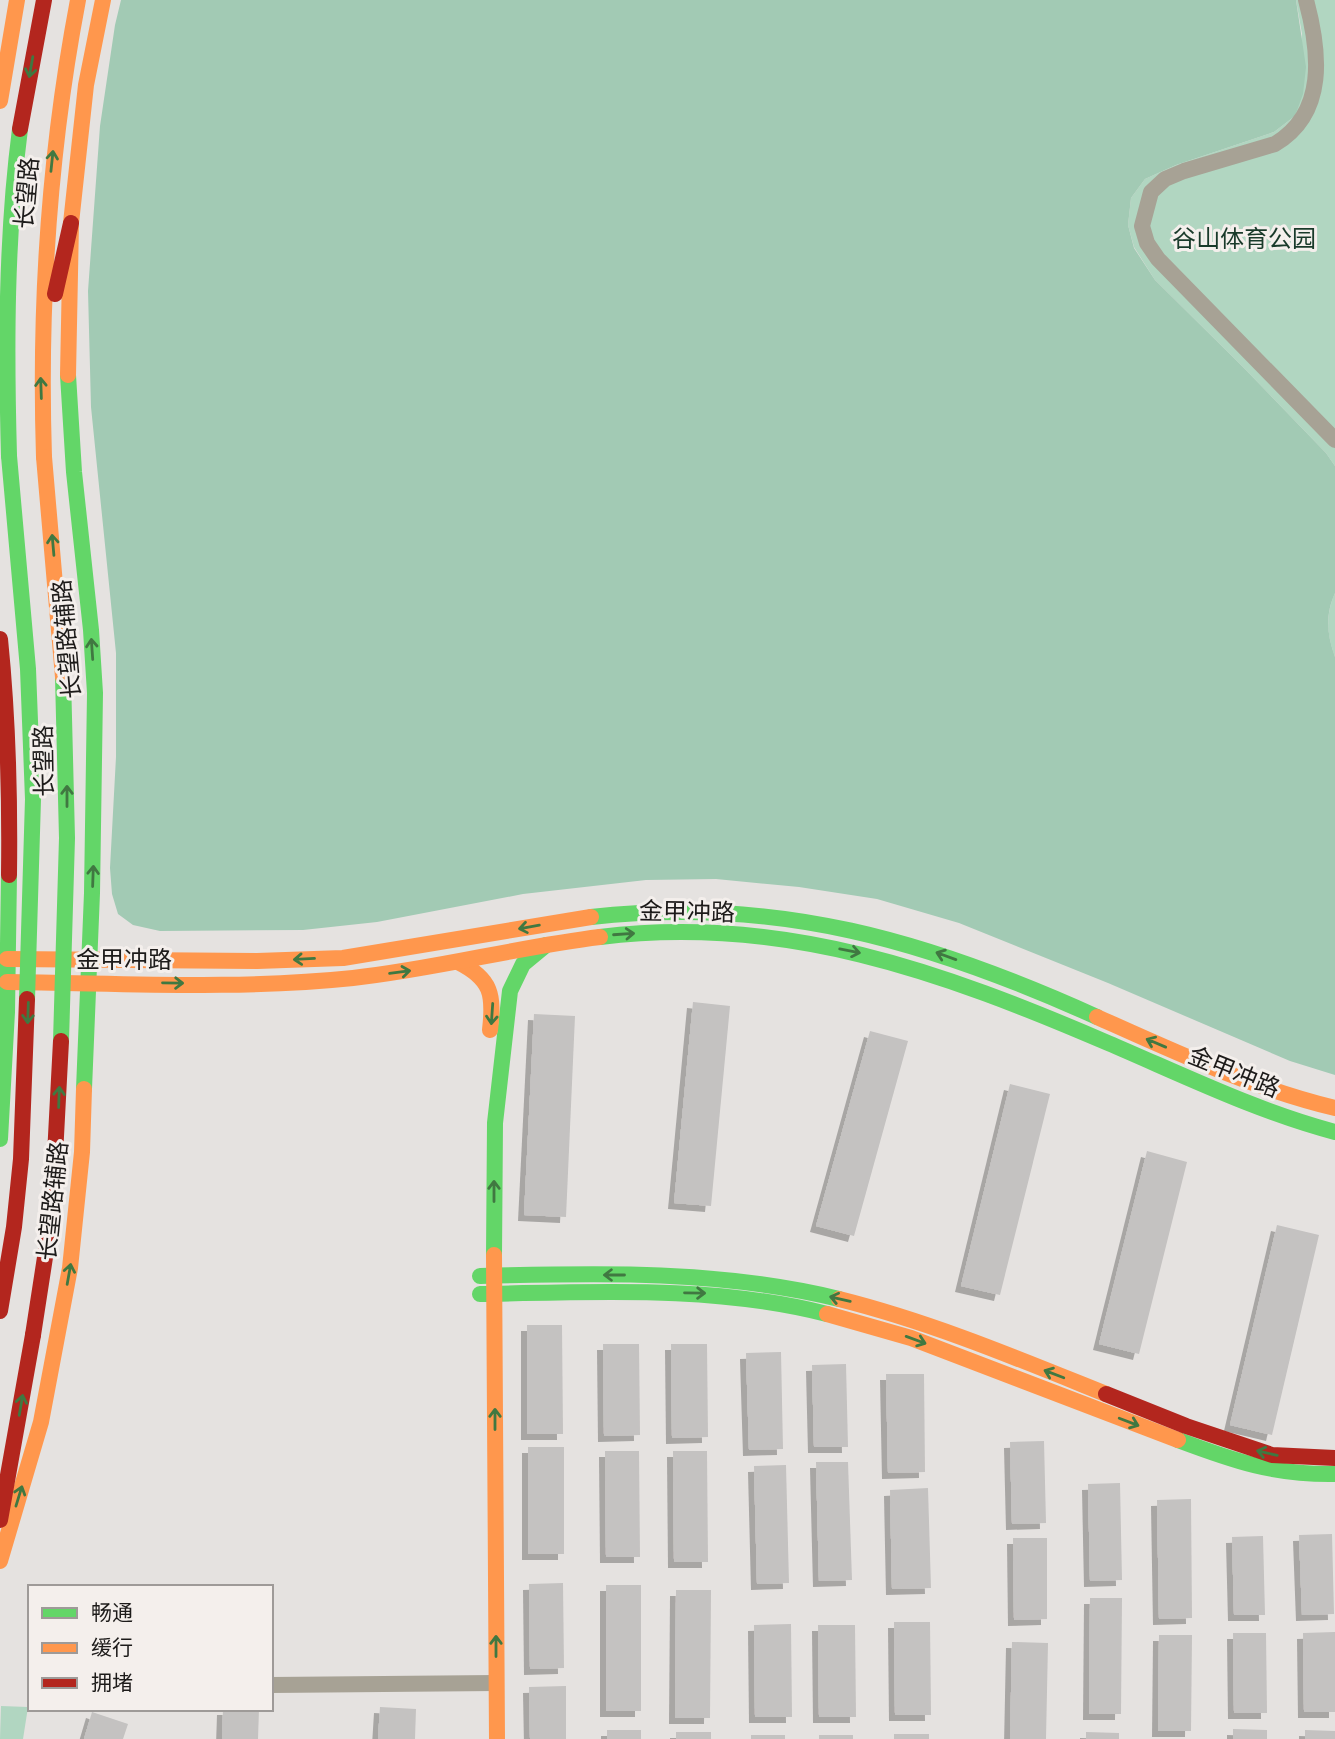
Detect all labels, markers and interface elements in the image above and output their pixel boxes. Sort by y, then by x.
one-way arrow [24,55,37,78]
one-way arrow [46,150,59,173]
street label: 长望路 [8,156,45,230]
park label: 谷山体育公园 [1172,223,1316,254]
one-way arrow [34,377,48,400]
one-way arrow [46,534,59,557]
street label: 长望路辅路 [46,578,87,700]
one-way arrow [85,638,98,661]
street label: 长望路 [27,725,60,797]
one-way arrow [60,785,74,808]
one-way arrow [86,865,99,888]
street label: 金甲冲路 [639,895,735,928]
one-way arrow [518,920,541,934]
one-way arrow [613,927,635,940]
street label: 金甲冲路 [76,944,172,975]
one-way arrow [838,945,861,959]
one-way arrow [936,949,958,961]
one-way arrow [293,953,316,966]
one-way arrow [388,965,411,978]
one-way arrow [162,976,185,990]
one-way arrow [21,1001,34,1024]
one-way arrow [485,1002,498,1025]
one-way arrow [1146,1035,1168,1048]
street label: 金甲冲路 [1184,1039,1284,1104]
one-way arrow [52,1086,65,1109]
street label: 长望路辅路 [31,1140,74,1262]
one-way arrow [487,1180,501,1203]
one-way arrow [63,1263,76,1286]
one-way arrow [603,1268,626,1282]
one-way arrow [683,1287,706,1300]
one-way arrow [829,1291,852,1305]
one-way arrow [905,1335,927,1348]
one-way arrow [1044,1366,1066,1379]
one-way arrow [15,1394,28,1417]
one-way arrow [488,1408,501,1431]
one-way arrow [1118,1416,1139,1429]
one-way arrow [1256,1446,1279,1459]
one-way arrow [14,1485,27,1507]
legend [28,1585,273,1711]
text: 畅通 [91,1599,133,1627]
text: 缓行 [91,1634,133,1662]
one-way arrow [489,1635,503,1658]
text: 拥堵 [91,1669,133,1697]

